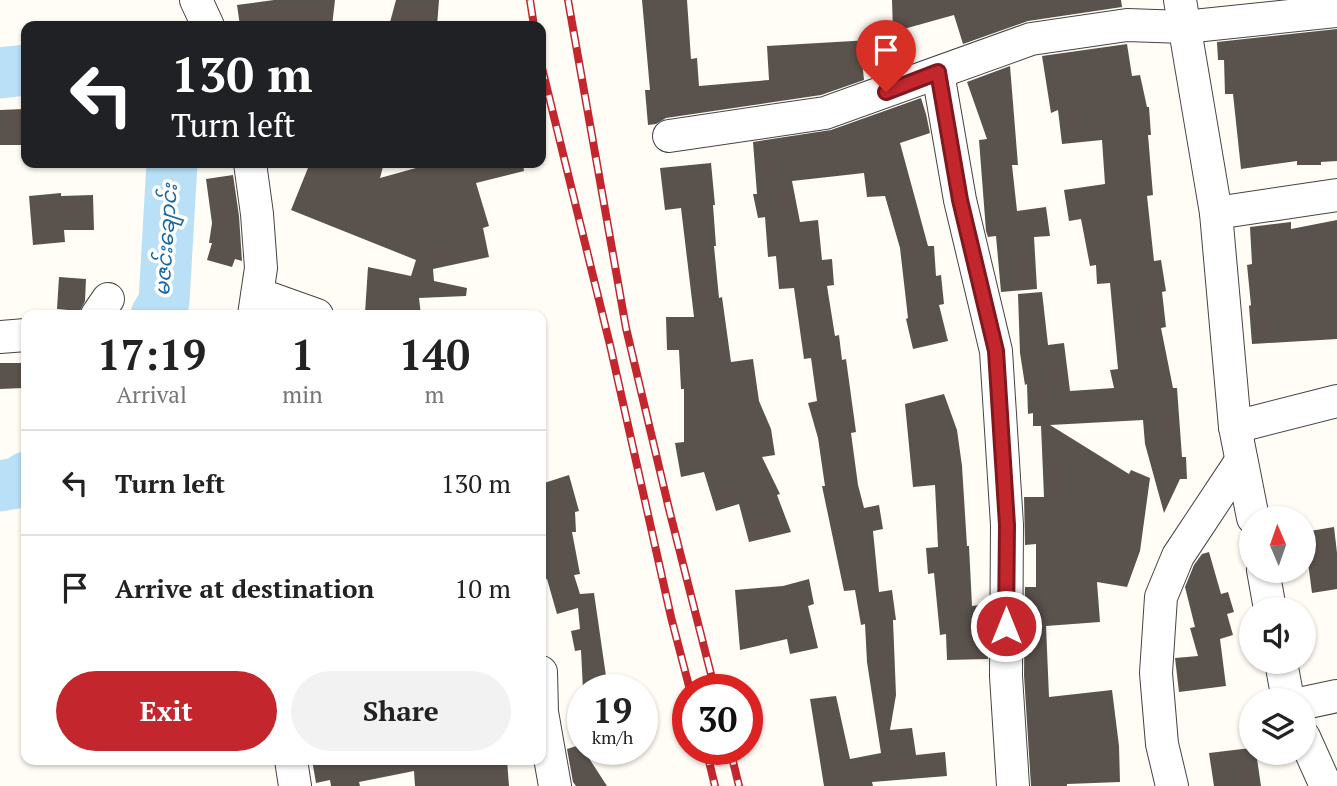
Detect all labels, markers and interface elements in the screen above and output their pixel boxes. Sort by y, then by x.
pin [856,20,916,92]
icon: arrive [867,31,905,69]
text: 130 m [171,41,313,106]
icon: left [56,49,147,140]
text: Turn left [171,104,295,146]
water label: မဇင်းချောင်း [147,181,187,297]
text: 17:19 [97,326,206,382]
text: 1 [291,326,314,382]
text: 140 [399,326,470,382]
text: Arrival [116,379,187,410]
text: min [282,379,323,410]
text: m [424,379,444,410]
icon: left [56,464,94,502]
text: Turn left [115,466,225,500]
text: 130 m [441,466,511,500]
north arrow [1239,506,1316,583]
map controls [1239,506,1316,765]
icon: arrive [56,569,94,607]
text: Arrive at destination [115,571,374,605]
text: 10 m [455,571,511,605]
position arrow [969,589,1043,663]
button: sound [1239,597,1316,674]
button: Exit [56,671,277,751]
button: Share [291,671,511,751]
speed limit sign: 30 [672,674,763,765]
text: 19 [593,687,632,733]
button: layers [1239,688,1316,765]
text: km/h [592,725,633,749]

